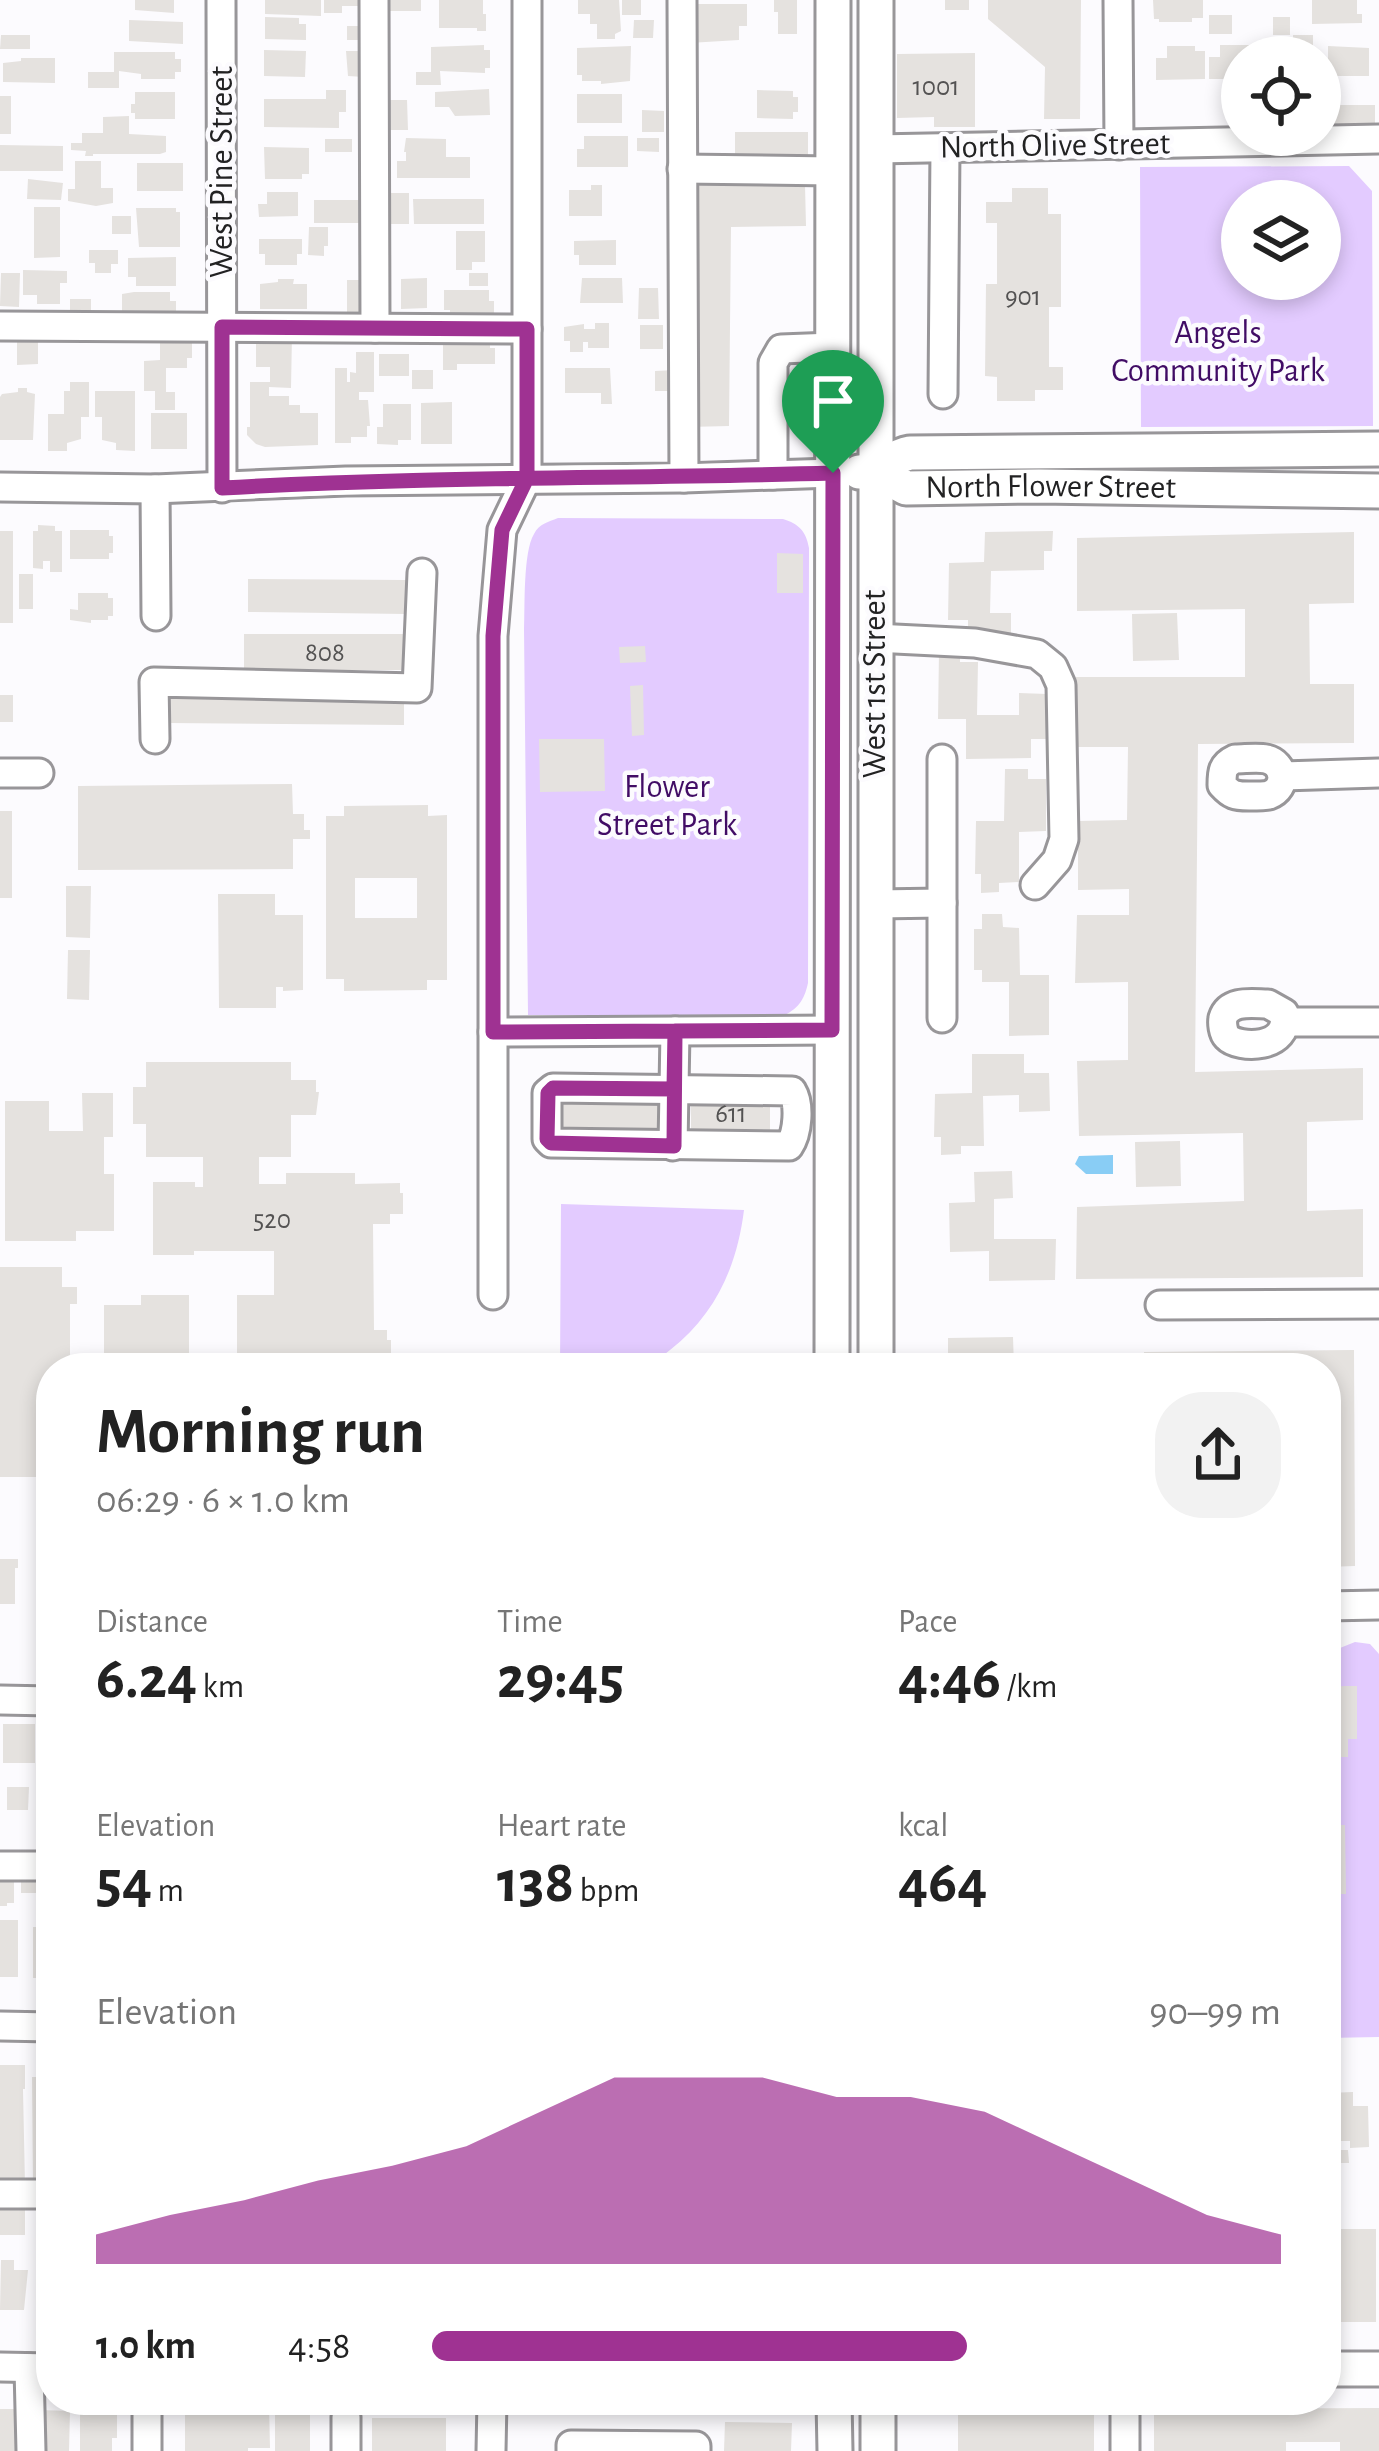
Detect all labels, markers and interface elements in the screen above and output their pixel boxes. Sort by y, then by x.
map controls [1221,36,1341,300]
button: locate [1221,36,1341,156]
street label: West Pine Street [206,66,239,278]
house number: 1001 [912,73,960,100]
street label: North Olive Street [940,127,1171,165]
button: layers [1221,180,1341,300]
house number: 901 [1005,283,1041,310]
park label: Angels Community Park [1111,317,1325,388]
pin [782,350,884,473]
icon: arrive [800,368,866,434]
street label: North Flower Street [925,469,1177,505]
street label: West 1st Street [859,589,892,778]
house number: 808 [305,639,345,666]
park label: Flower Street Park [597,771,737,842]
house number: 611 [715,1100,747,1127]
house number: 520 [253,1206,291,1233]
button: share [1155,1392,1281,1518]
text: Morning run [96,1399,425,1465]
text: 06:29 · 6 × 1.0 km [96,1481,350,1520]
text: Distance [96,1606,208,1639]
text: Time [497,1606,563,1639]
text: Pace [898,1606,957,1639]
text: 6.24 [96,1649,197,1709]
text: 29:45 [497,1649,624,1709]
text: 4:46 [898,1649,1001,1709]
text: km [197,1671,244,1704]
text: /km [1001,1671,1057,1704]
text: Elevation [96,1810,215,1843]
text: Heart rate [497,1810,627,1843]
text: kcal [898,1810,948,1843]
text: 54 [96,1853,152,1913]
text: 138 [497,1853,574,1913]
text: 464 [898,1853,987,1913]
text: m [152,1875,184,1908]
text: bpm [574,1875,639,1908]
text: Elevation [96,1993,237,2032]
text: 90–99 m [1149,1993,1281,2032]
text: 1.0 km [96,2327,196,2366]
text: 4:58 [288,2327,350,2366]

